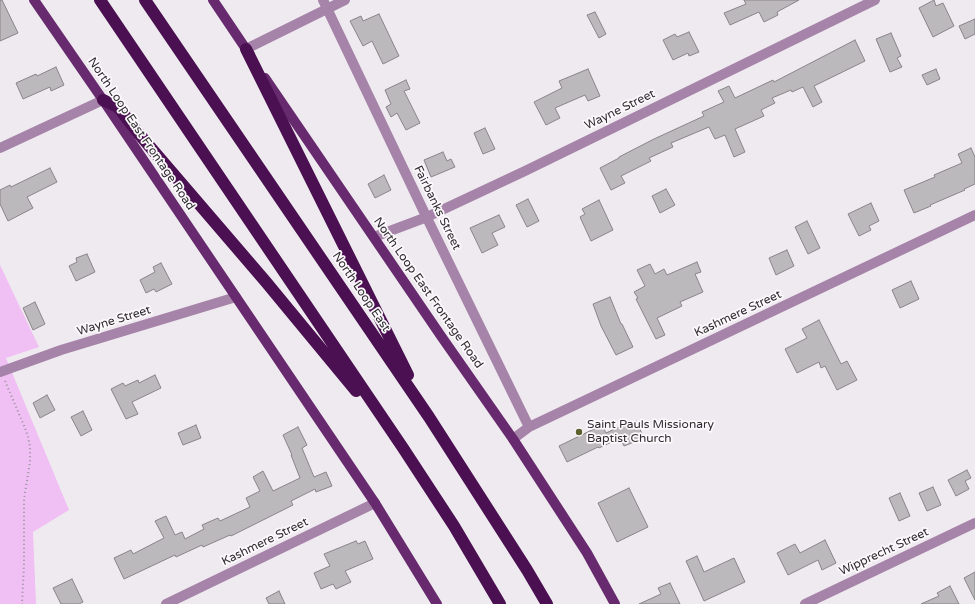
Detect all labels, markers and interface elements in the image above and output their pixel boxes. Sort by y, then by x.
street label: North Loop East Frontage Road [84,55,198,213]
street label: Wayne Street [583,87,657,133]
street label: Fairbanks Street [410,164,464,252]
street label: North Loop East Frontage Road [370,215,486,371]
street label: North Loop East [329,249,393,335]
street label: Kashmere Street [692,288,784,340]
street label: Wayne Street [75,303,153,339]
place label: Saint Pauls Missionary Baptist Church [587,418,714,446]
marker: Saint Pauls Missionary Baptist Church [574,427,584,437]
street label: Kashmere Street [219,515,311,569]
street label: Wipprecht Street [837,525,931,579]

